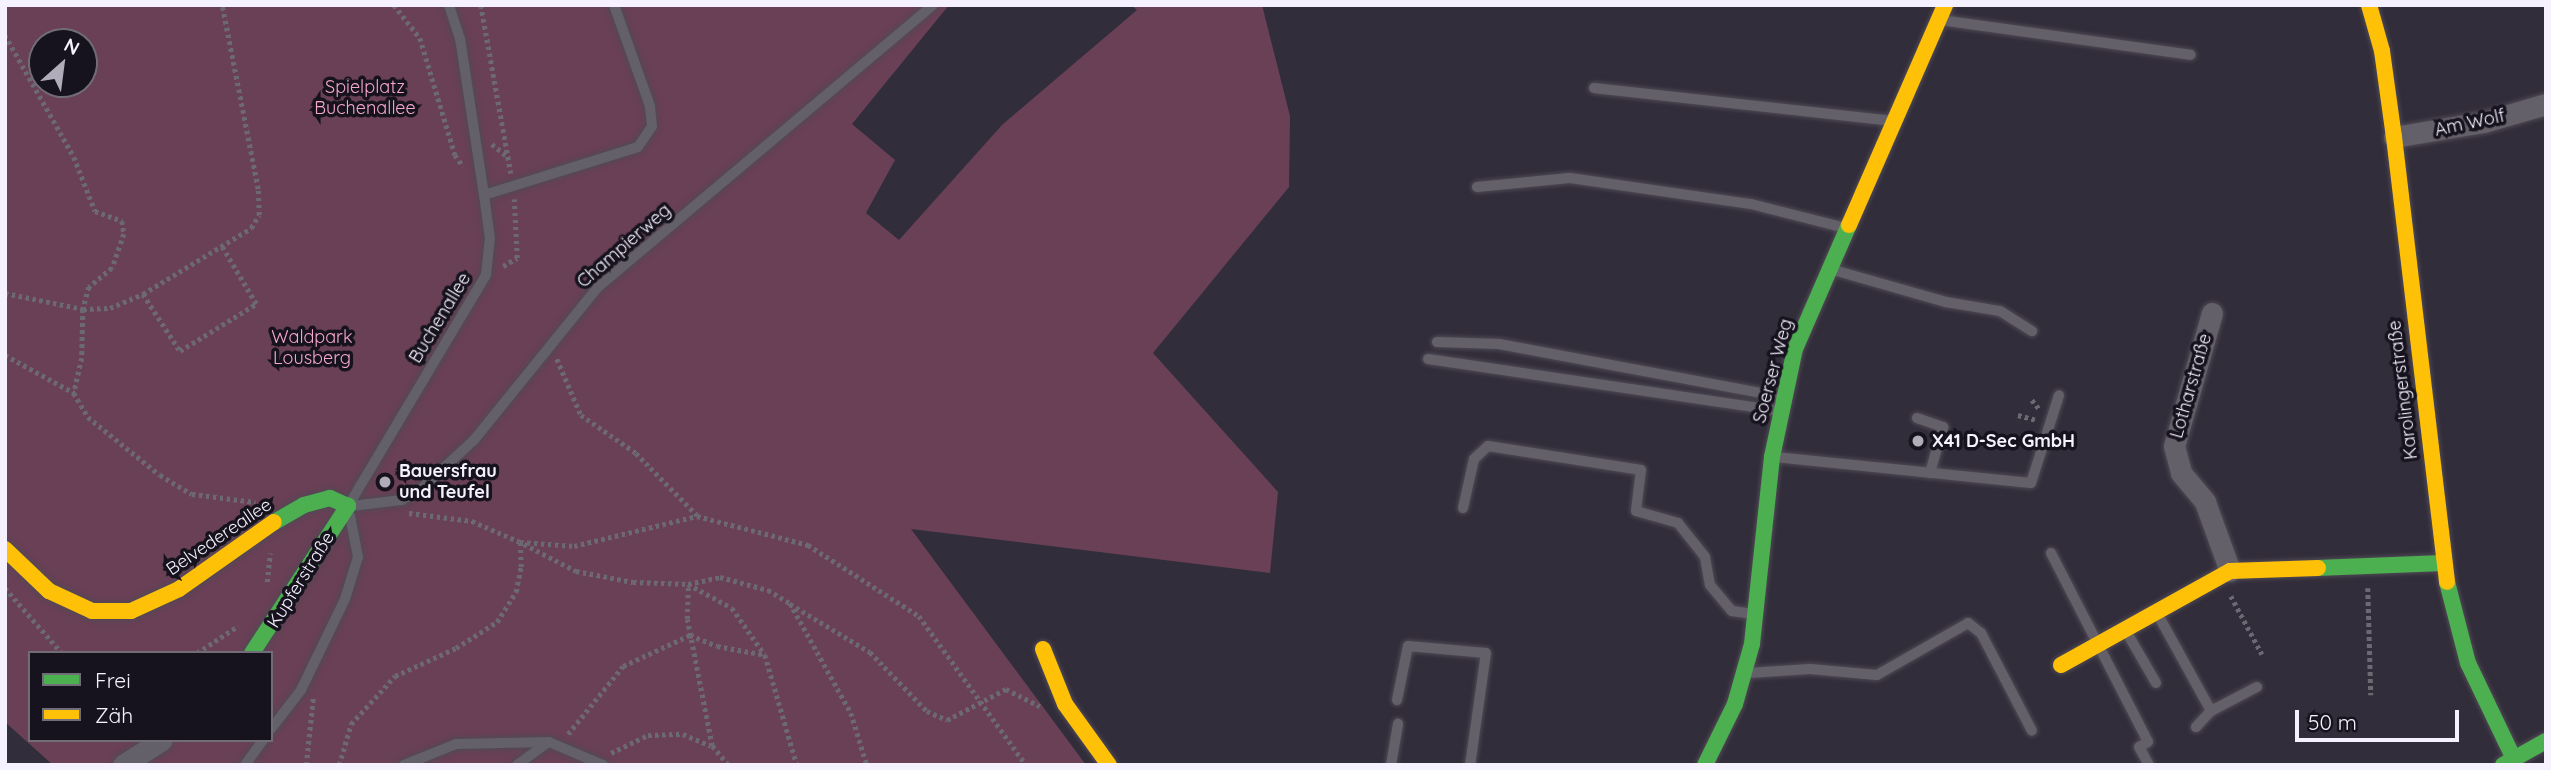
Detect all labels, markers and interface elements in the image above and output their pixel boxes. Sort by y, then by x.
north arrow [28,28,98,98]
text: N [60,32,84,60]
park label: Spielplatz Buchenallee [314,77,416,119]
street label: Am Wolf [2433,105,2507,141]
street label: Champierweg [573,199,675,293]
street label: Buchenallee [405,269,475,367]
street label: Soerser Weg [1749,317,1797,425]
street label: Karolingerstraße [2384,319,2422,461]
park label: Waldpark Lousberg [271,327,353,370]
street label: Lotharstraße [2166,331,2216,441]
place label: X41 D-Sec GmbH [1932,430,2075,452]
marker: X41 D-Sec GmbH [1910,433,1926,449]
place label: Bauersfrau und Teufel [399,461,497,504]
marker: Bauersfrau und Teufel [377,474,393,490]
street label: Belvedereallee [162,494,276,580]
street label: Kupferstraße [263,528,339,632]
legend [28,651,273,742]
text: Frei [95,667,131,693]
scale bar [2299,696,2464,740]
text: Zäh [95,702,133,728]
text: 50 m [2308,709,2357,735]

